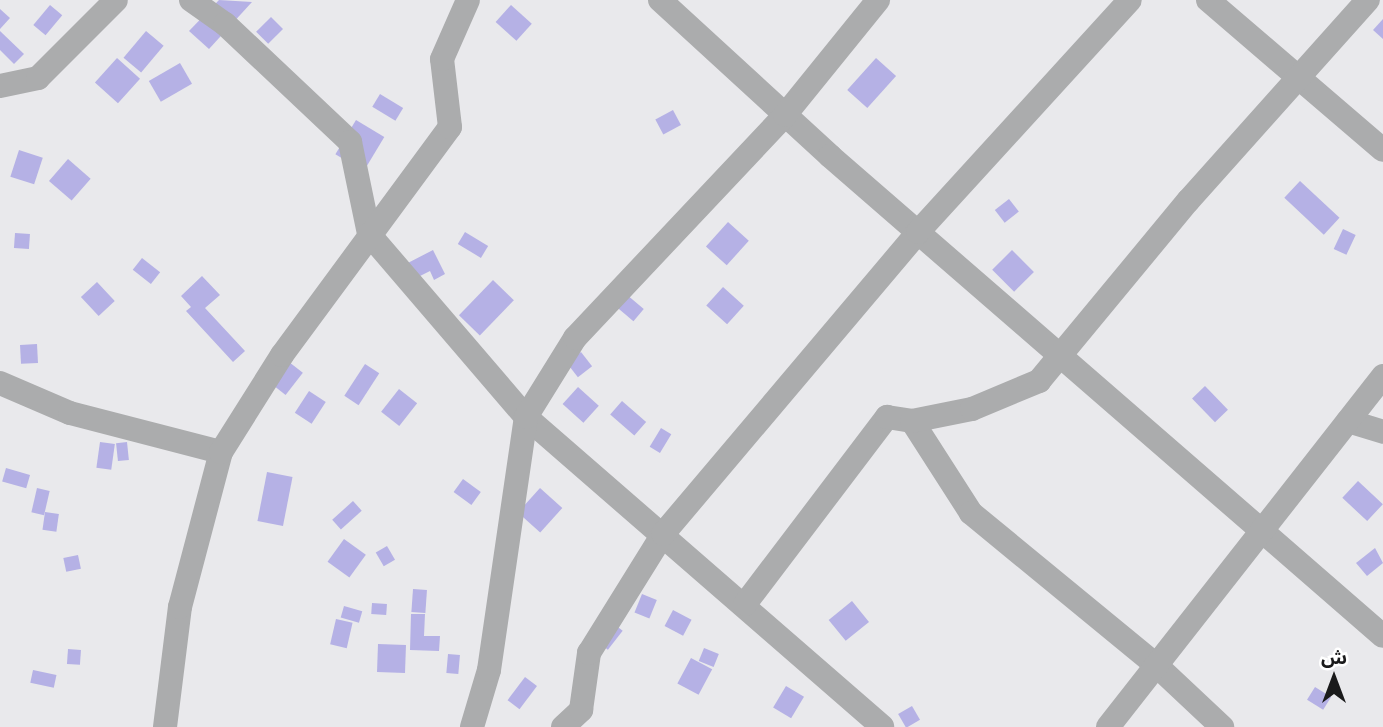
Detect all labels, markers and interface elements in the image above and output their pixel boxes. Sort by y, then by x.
north arrow [1299,643,1369,713]
text: ش [1321,646,1347,668]

